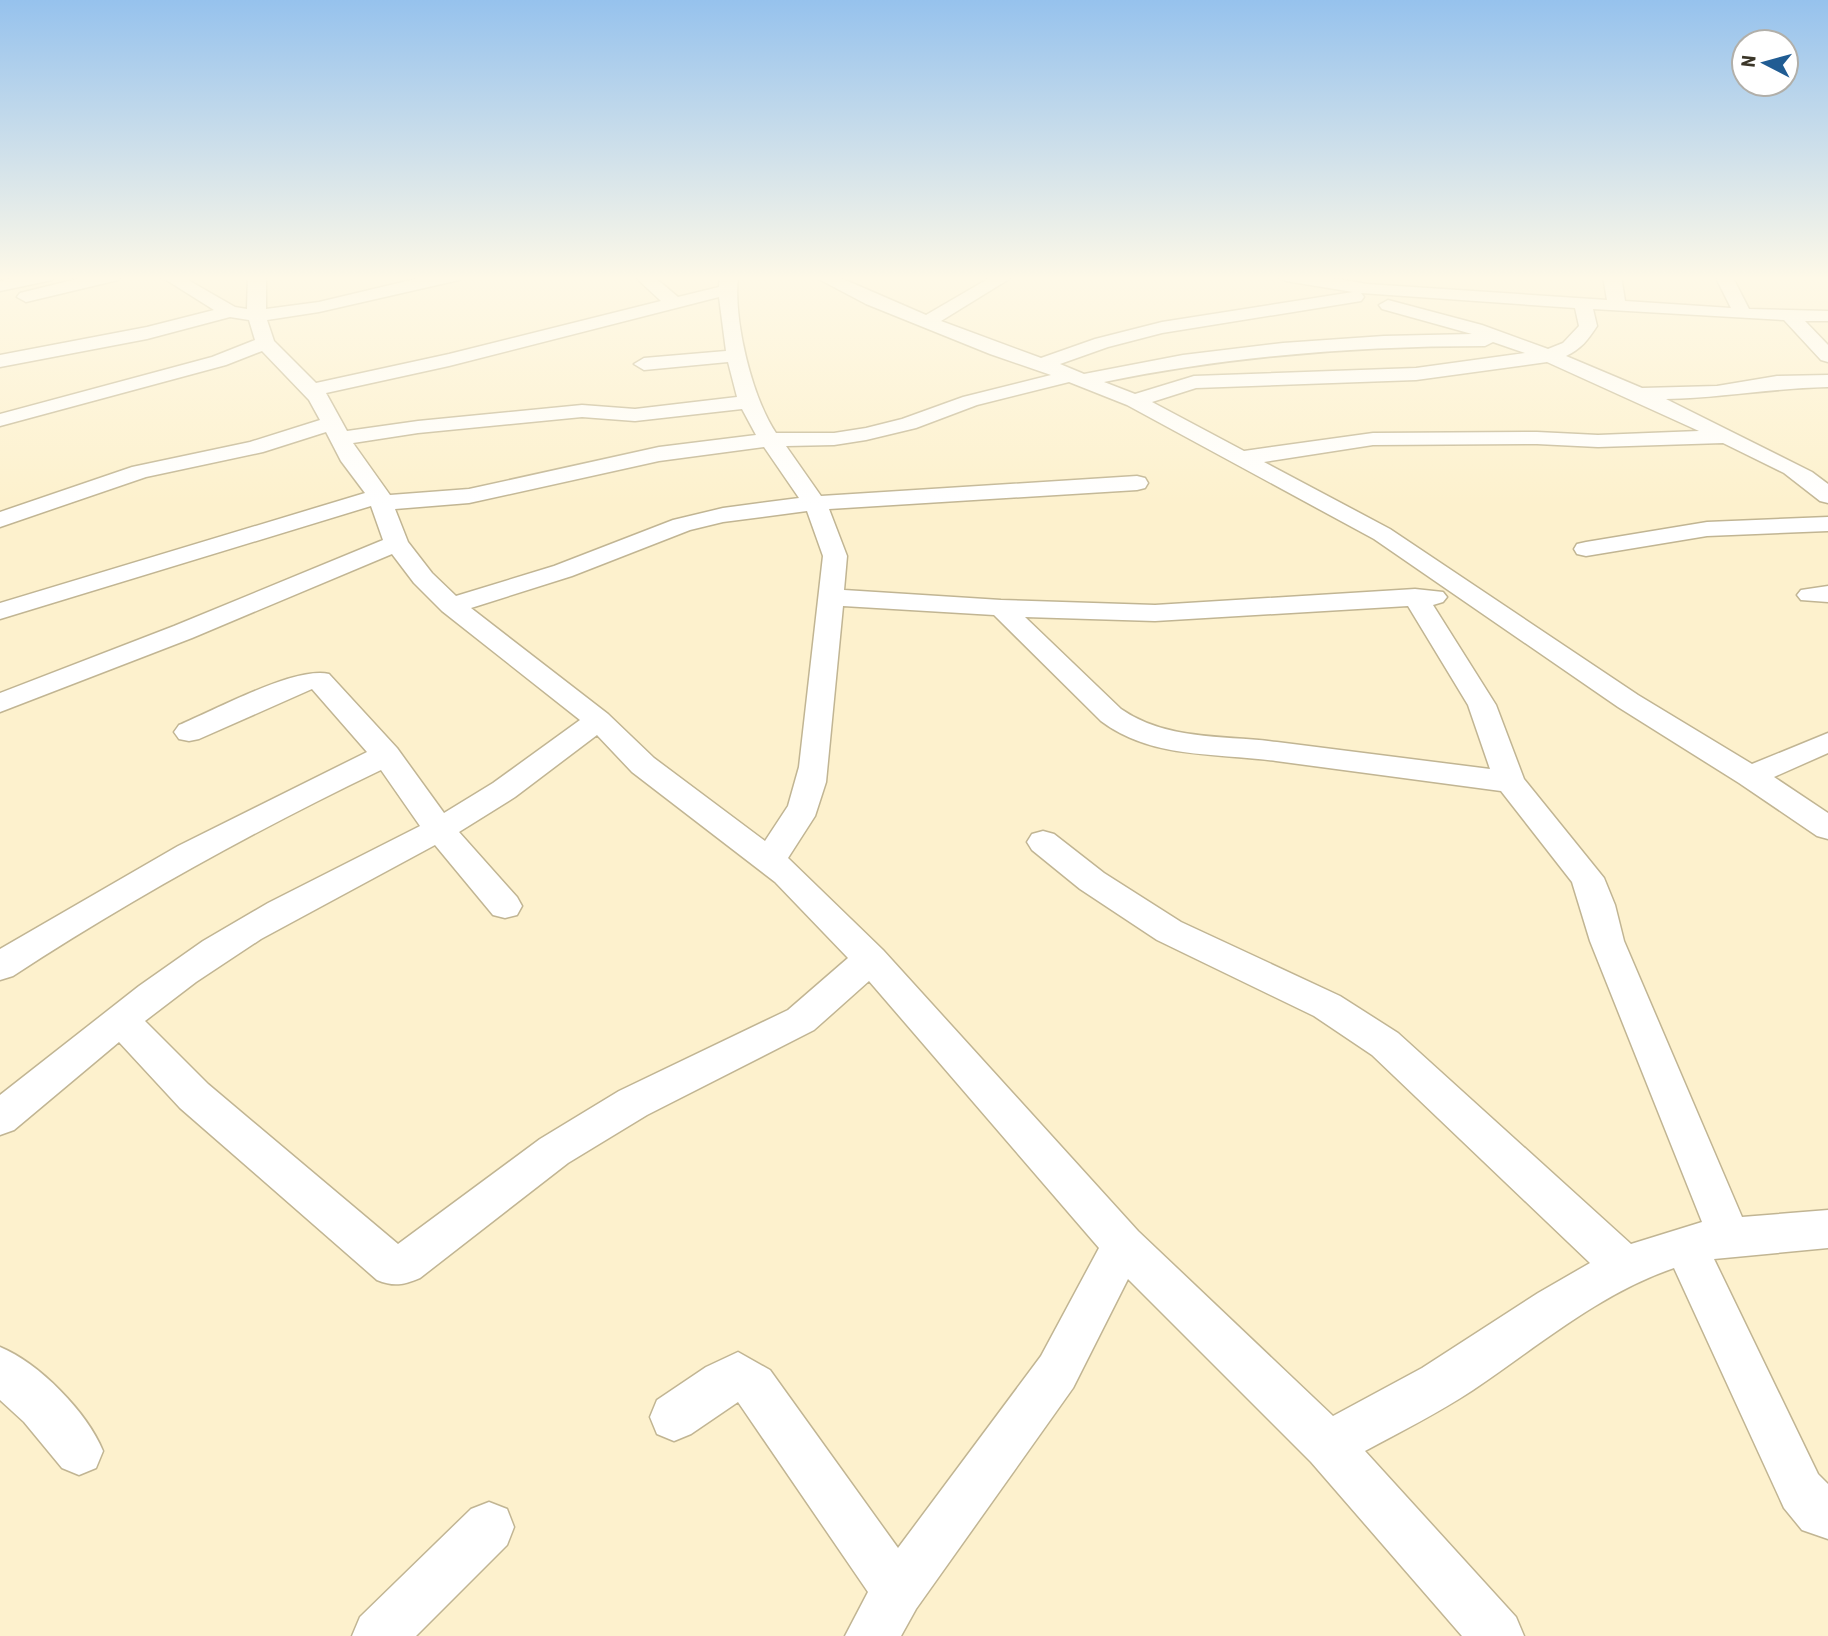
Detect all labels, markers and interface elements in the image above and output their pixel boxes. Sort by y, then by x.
north arrow [1730,28,1800,98]
text: N [1737,54,1761,68]

